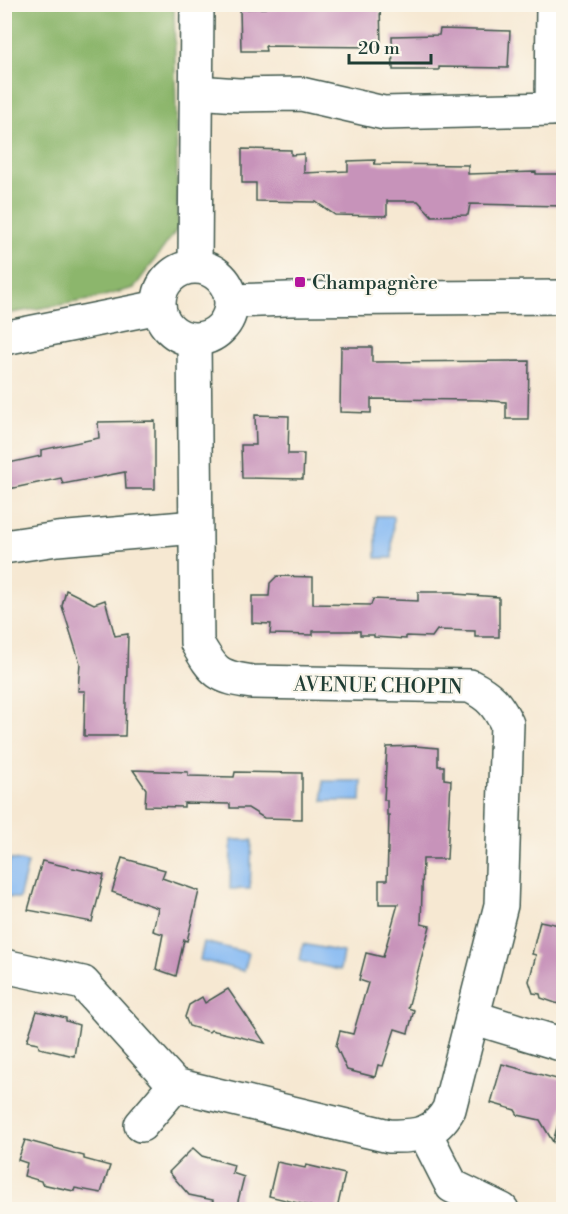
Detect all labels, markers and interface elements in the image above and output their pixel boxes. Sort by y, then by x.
scale bar [349,27,432,65]
text: 20 m [358,37,400,60]
place label: Champagnère [312,271,438,296]
marker: Champagnère [293,275,307,289]
street label: AVENUE CHOPIN [292,673,463,700]

